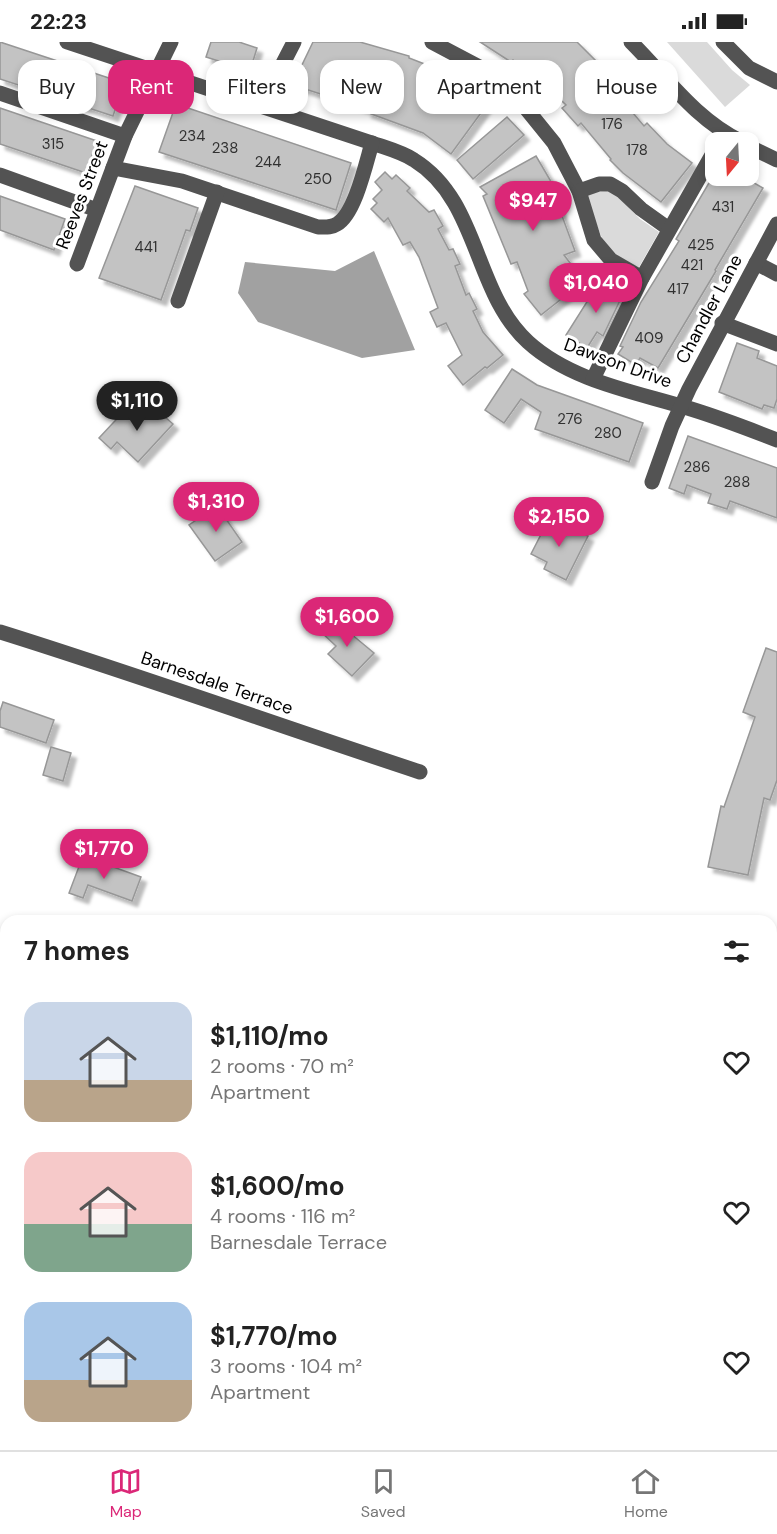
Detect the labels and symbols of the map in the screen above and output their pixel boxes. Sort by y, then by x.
house number: 176 [601,114,623,134]
house number: 234 [179,126,205,146]
north arrow [705,132,759,186]
house number: 315 [42,134,64,154]
street label: Reeves Street [50,137,114,253]
house number: 238 [212,138,238,158]
house number: 178 [626,140,648,160]
house number: 244 [255,152,281,172]
house number: 250 [304,169,332,189]
pin: $947 [497,181,569,232]
house number: 431 [712,197,734,217]
house number: 425 [688,235,714,255]
house number: 441 [135,237,157,257]
street label: Chandler Lane [670,250,748,368]
house number: 421 [681,255,703,275]
pin: $1,040 [547,263,645,314]
house number: 417 [667,279,689,299]
house number: 409 [635,328,663,348]
street label: Dawson Drive [561,332,675,394]
pin: $1,110 [88,381,186,432]
house number: 276 [557,409,583,429]
house number: 280 [594,423,622,443]
house number: 286 [684,457,710,477]
house number: 288 [724,472,750,492]
pin: $1,310 [167,482,265,533]
pin: $2,150 [510,497,608,548]
pin: $1,600 [298,597,396,648]
street label: Barnesdale Terrace [138,646,296,720]
pin: $1,770 [55,829,153,880]

